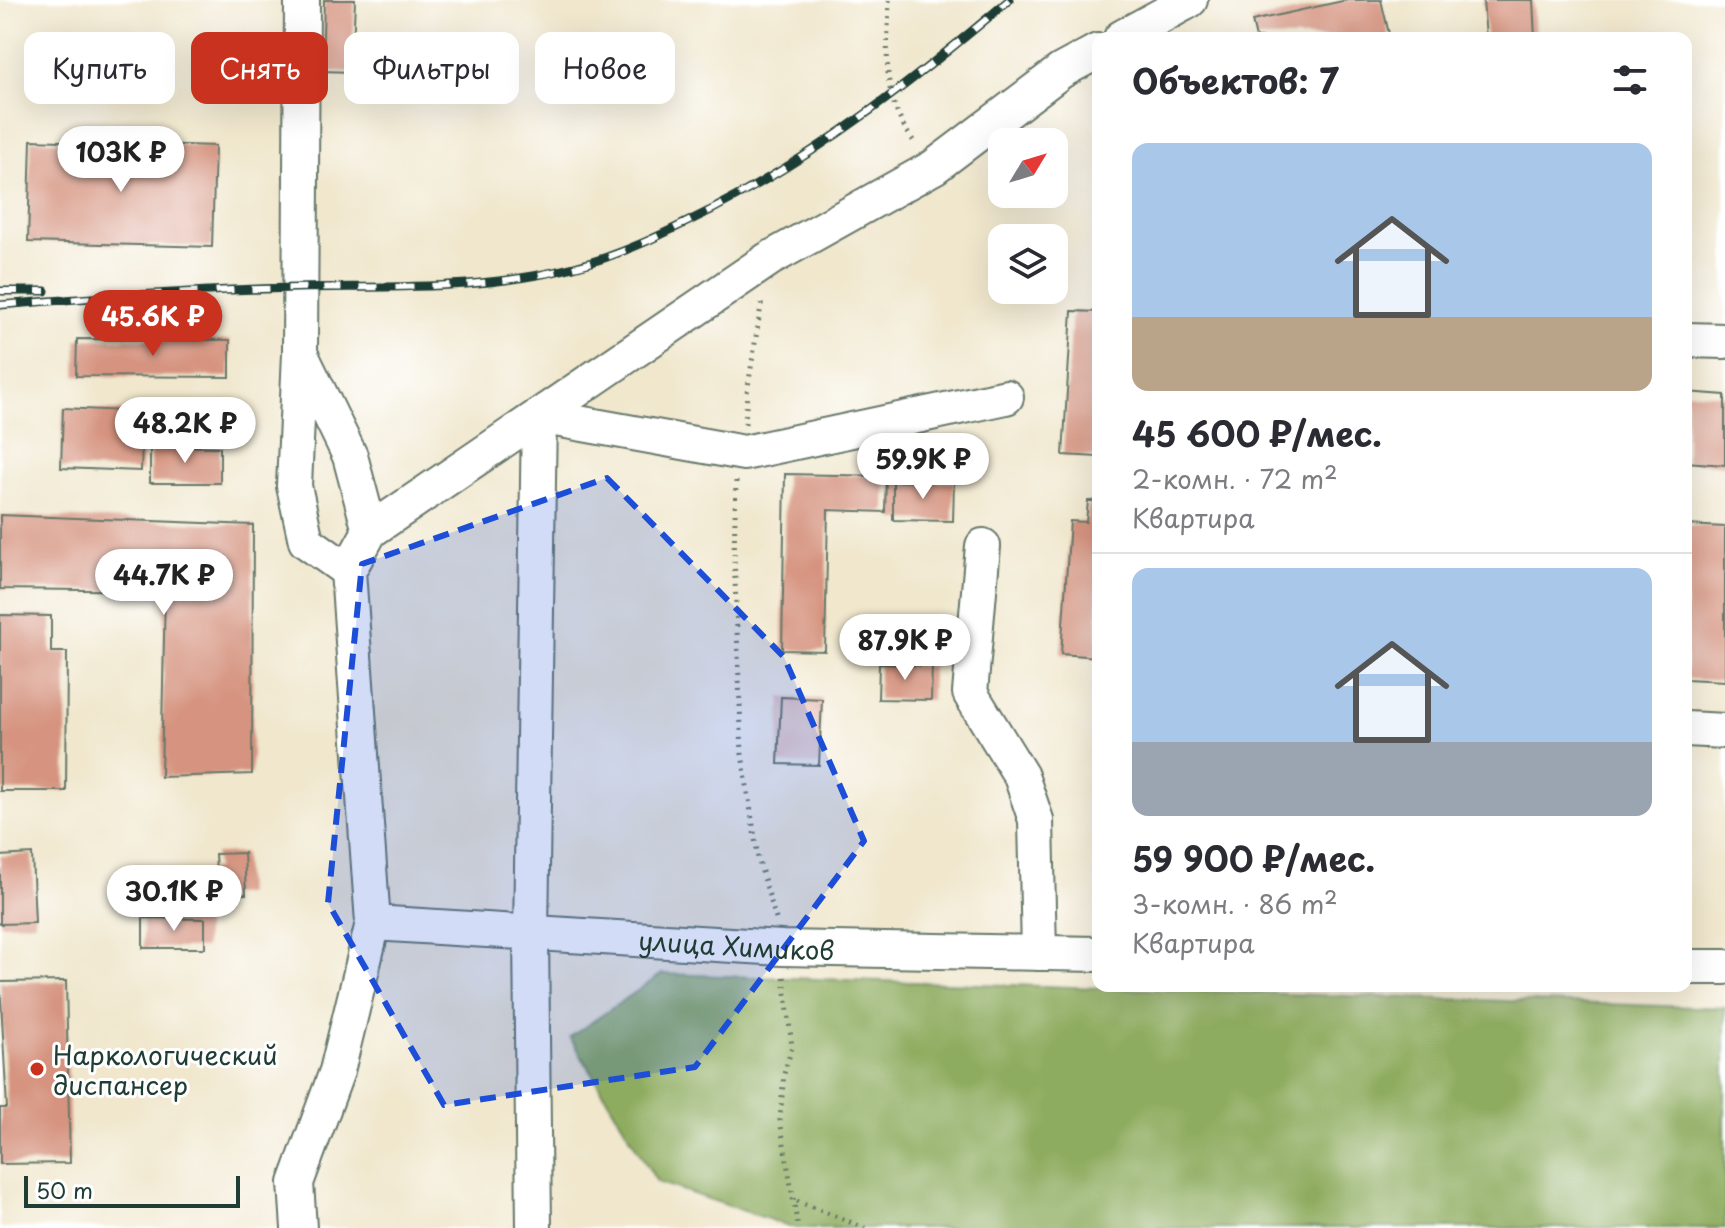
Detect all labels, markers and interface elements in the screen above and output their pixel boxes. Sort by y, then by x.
chip: Купить [24,32,175,104]
chip: Снять [191,32,328,104]
chip: Фильтры [344,32,519,104]
chip: Новое [535,32,675,104]
text: Объектов: 7 [1132,54,1339,106]
icon: filters [1608,58,1652,102]
pin: 103K ₽ [56,126,186,194]
north arrow [988,128,1068,208]
map controls [988,128,1068,304]
text: 103K ₽ [75,132,167,171]
icon: home [1320,195,1464,339]
button: layers [988,224,1068,304]
pin: 45.6K ₽ [79,290,227,358]
text: 45.6K ₽ [101,296,205,335]
pin: 48.2K ₽ [111,397,259,465]
text: 48.2K ₽ [133,403,237,442]
text: 45 600 ₽/мес. [1132,407,1382,459]
pin: 59.9K ₽ [849,433,997,501]
text: 59.9K ₽ [875,439,971,478]
text: 2-комн. · 72 m² [1132,459,1338,498]
text: Квартира [1132,498,1255,537]
pin: 44.7K ₽ [90,549,238,617]
text: 44.7K ₽ [113,555,215,594]
pin: 87.9K ₽ [831,614,979,682]
text: 87.9K ₽ [857,620,953,659]
icon: home [1320,620,1464,764]
text: 59 900 ₽/мес. [1132,832,1375,884]
pin: 30.1K ₽ [100,865,248,933]
text: 30.1K ₽ [125,871,223,910]
text: 3-комн. · 86 m² [1132,884,1338,923]
street label: улица Химиков [637,920,835,968]
text: Квартира [1132,923,1255,962]
place label: Наркологический диспансер [53,1035,278,1104]
marker: Наркологический диспансер [28,1060,46,1078]
scale bar [24,1172,240,1208]
text: 50 m [36,1173,93,1206]

